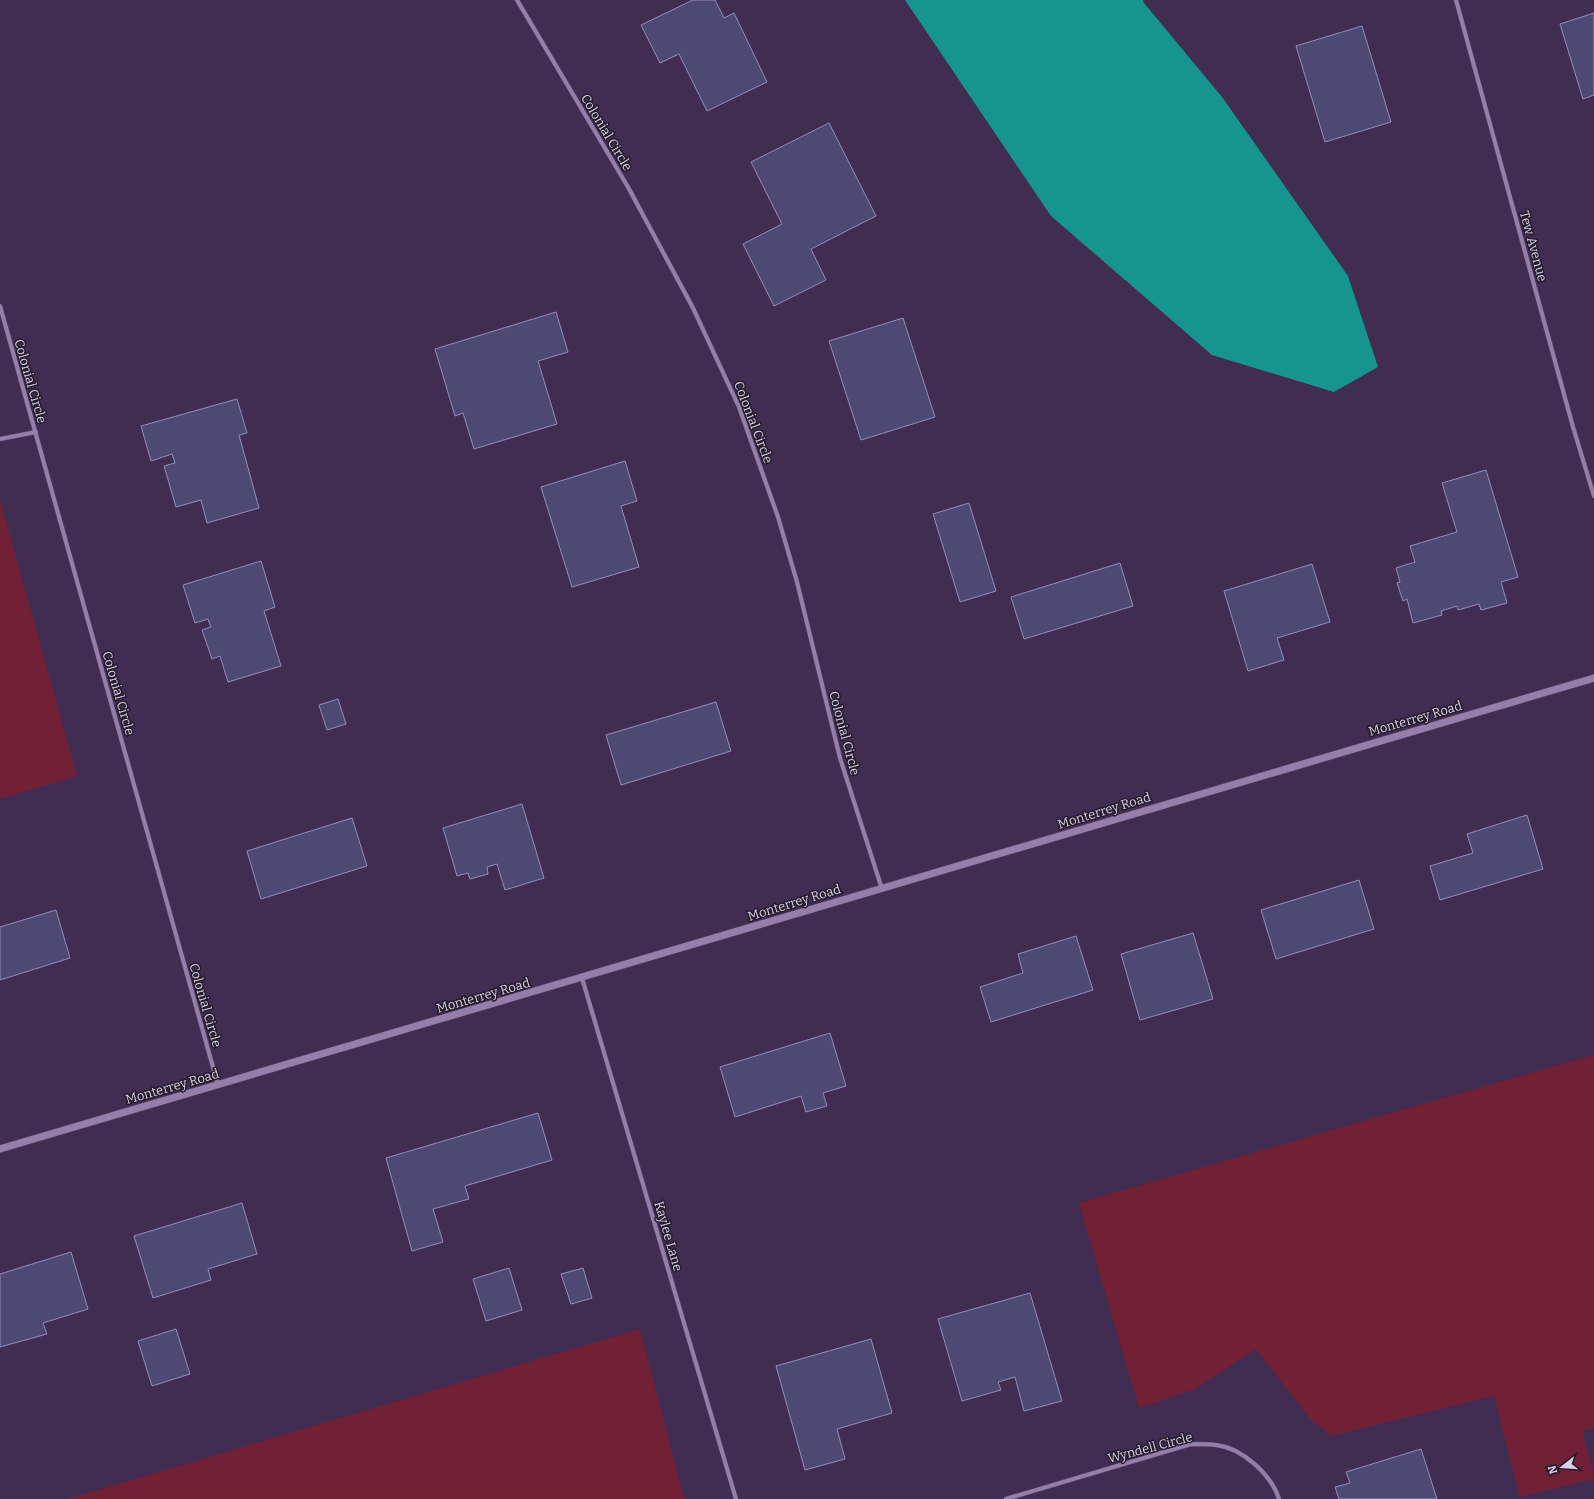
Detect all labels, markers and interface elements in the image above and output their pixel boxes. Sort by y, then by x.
street label: Colonial Circle [578,91,635,173]
street label: Tew Avenue [1517,209,1550,283]
street label: Colonial Circle [11,337,50,425]
street label: Colonial Circle [731,379,776,465]
street label: Colonial Circle [99,649,138,737]
street label: Colonial Circle [826,689,863,777]
street label: Monterrey Road [1367,698,1464,739]
street label: Monterrey Road [1056,789,1153,832]
street label: Monterrey Road [746,881,843,924]
street label: Colonial Circle [186,961,225,1049]
street label: Monterrey Road [435,975,532,1016]
street label: Monterrey Road [124,1066,221,1107]
street label: Kaylee Lane [651,1199,686,1273]
street label: Wyndell Circle [1106,1429,1194,1466]
north arrow [1542,1447,1582,1487]
text: N [1545,1463,1560,1476]

